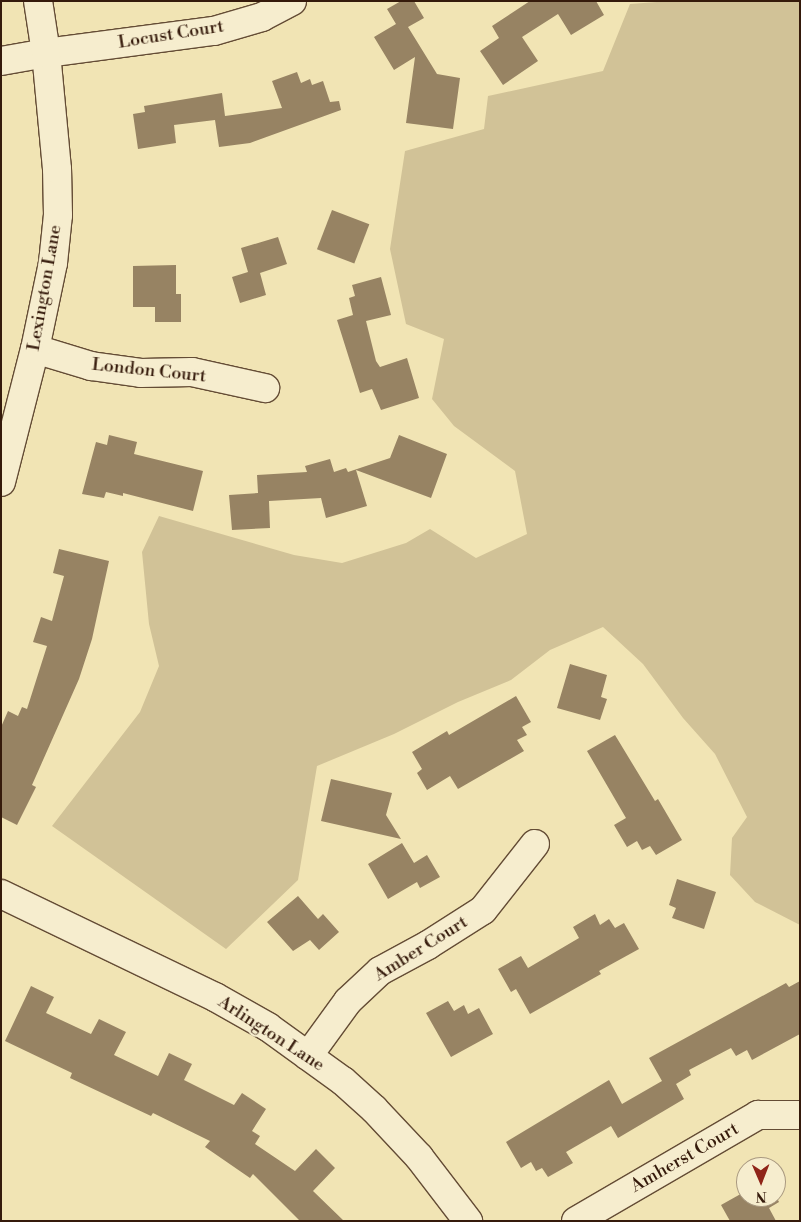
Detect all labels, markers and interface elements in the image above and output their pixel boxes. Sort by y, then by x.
street label: Locust Court [117,16,225,54]
street label: Lexington Lane [23,223,67,353]
street label: London Court [91,354,207,388]
street label: Amber Court [370,912,472,986]
street label: Arlington Lane [214,992,328,1076]
street label: Amherst Court [627,1118,743,1198]
north arrow [736,1157,786,1207]
text: N [756,1187,767,1205]

